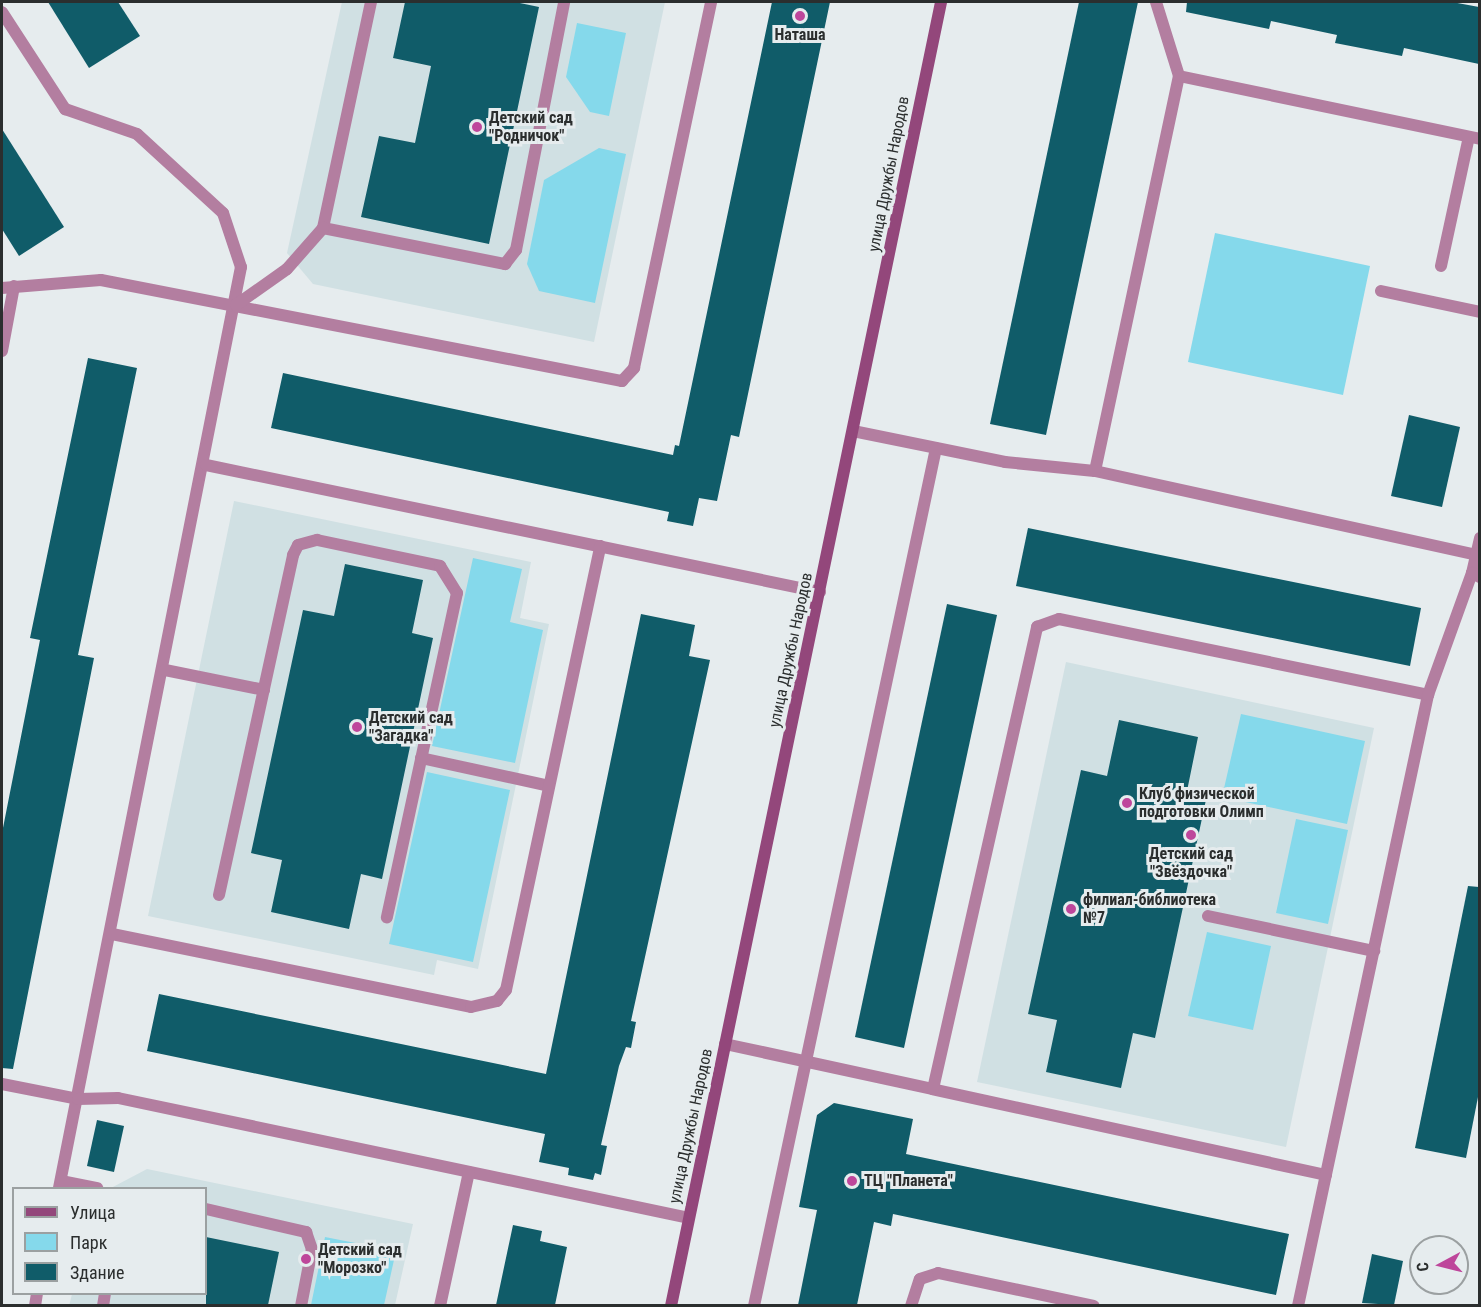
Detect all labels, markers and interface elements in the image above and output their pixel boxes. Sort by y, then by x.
marker: Наташа [793,9,807,23]
place label: Наташа [774,25,826,45]
street label: улица Дружбы Народов [865,95,913,253]
place label: Детский сад "Родничок" [489,108,573,146]
marker: Детский сад "Родничок" [470,120,484,134]
street label: улица Дружбы Народов [765,571,817,729]
place label: Детский сад "Загадка" [369,708,453,746]
marker: Детский сад "Загадка" [350,720,364,734]
place label: Клуб физической подготовки Олимп [1139,784,1264,822]
marker: Клуб физической подготовки Олимп [1120,796,1134,810]
marker: Детский сад "Звёздочка" [1184,828,1198,842]
place label: Детский сад "Звёздочка" [1149,844,1233,882]
place label: филиал-библиотека №7 [1083,890,1216,928]
marker: филиал-библиотека №7 [1064,902,1078,916]
street label: улица Дружбы Народов [665,1047,717,1205]
place label: ТЦ "Планета" [864,1171,953,1191]
marker: ТЦ "Планета" [845,1174,859,1188]
legend [12,1187,207,1295]
text: Улица [70,1202,116,1223]
text: Парк [70,1232,107,1253]
north arrow [1409,1235,1469,1295]
place label: Детский сад "Морозко" [318,1240,402,1278]
marker: Детский сад "Морозко" [299,1252,313,1266]
text: С [1413,1261,1433,1273]
text: Здание [70,1262,124,1283]

